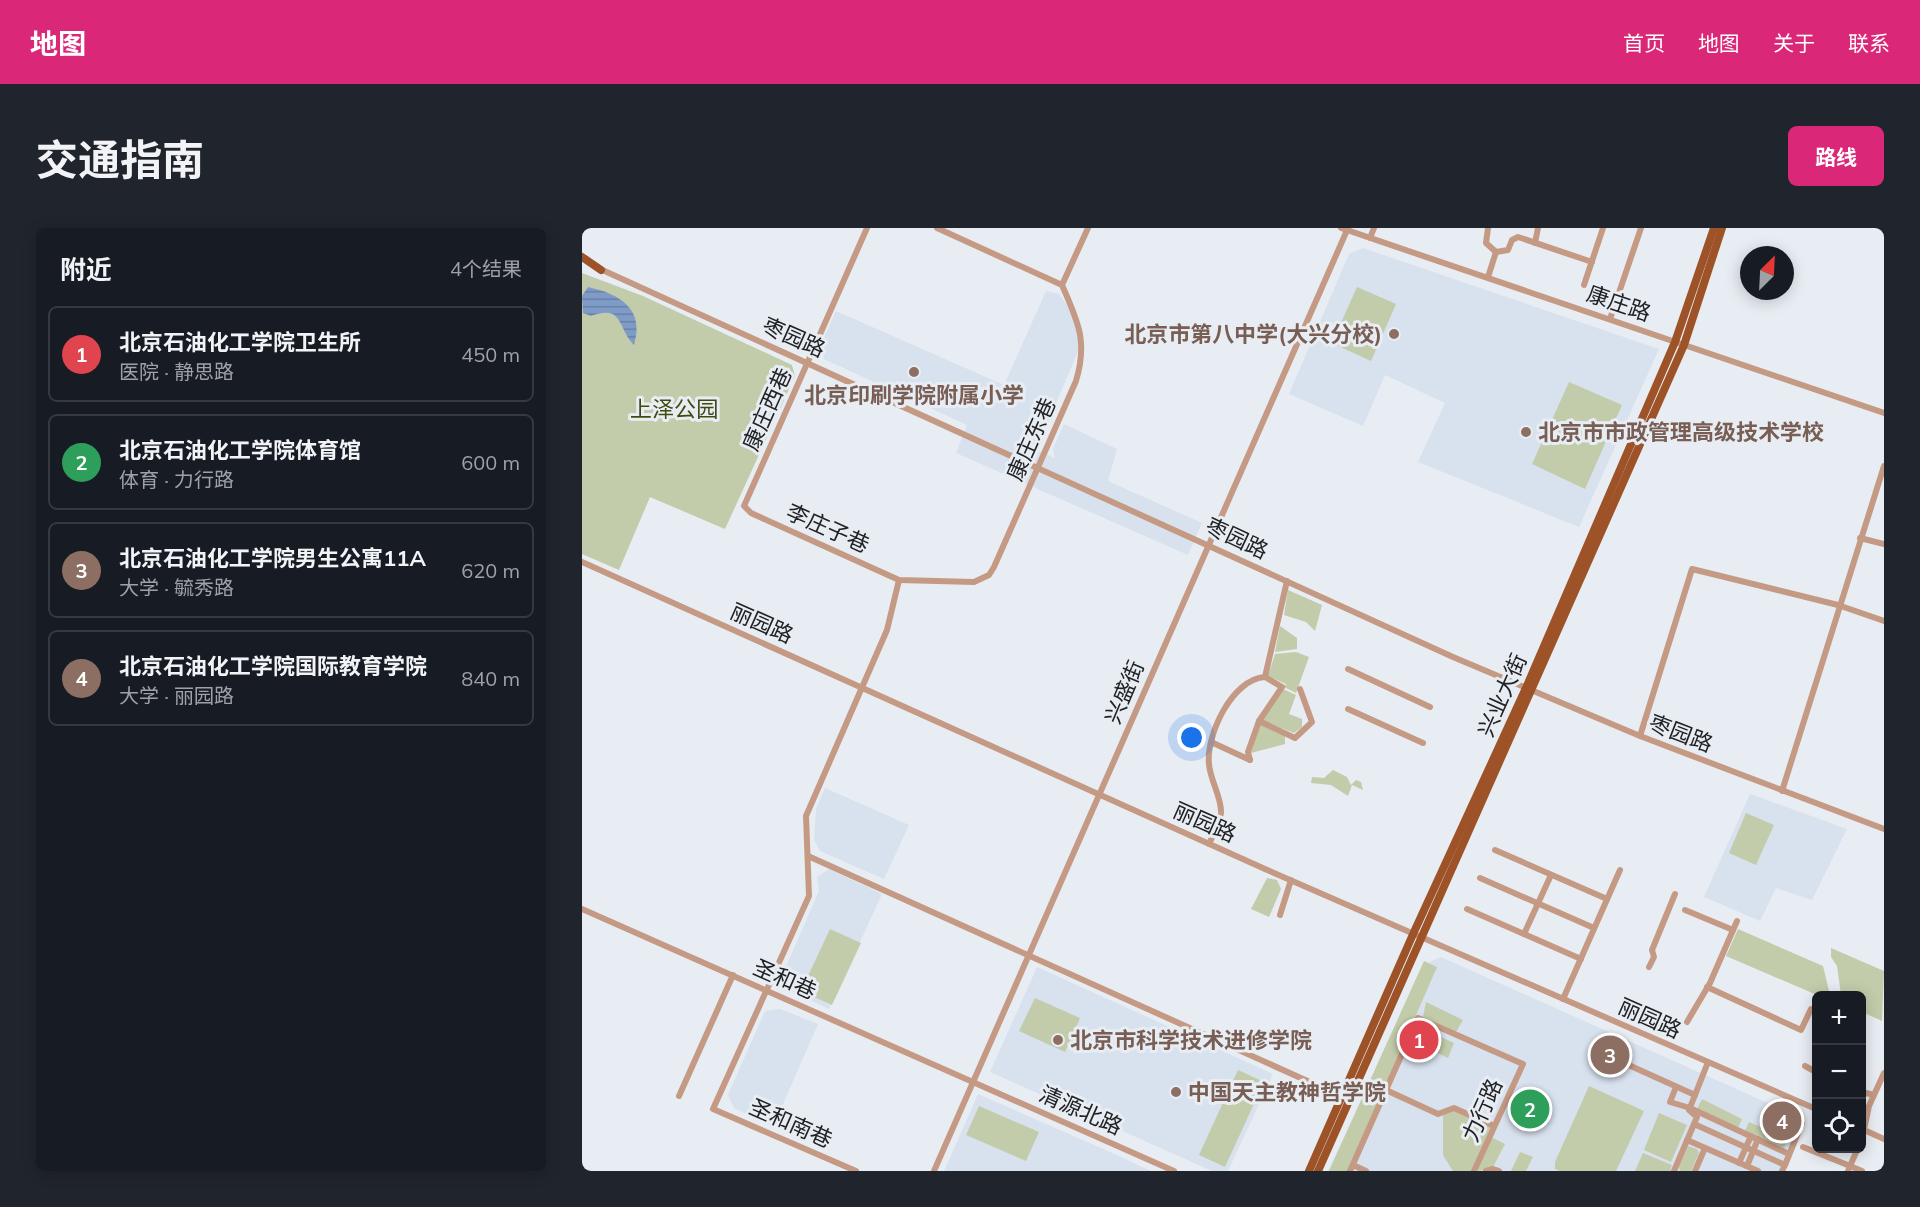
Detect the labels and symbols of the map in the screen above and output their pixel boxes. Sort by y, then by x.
north arrow [1740,246,1794,300]
street label: 康庄路 [1583,279,1655,327]
street label: 枣园路 [758,311,830,363]
place label: 北京市第八中学(大兴分校) [1124,320,1382,348]
marker: 北京市第八中学(大兴分校) [1387,327,1401,341]
street label: 康庄西巷 [736,363,798,455]
marker: 北京印刷学院附属小学 [907,365,921,379]
place label: 北京印刷学院附属小学 [804,381,1024,409]
street label: 康庄东巷 [1000,393,1062,485]
park label: 上泽公园 [630,395,718,423]
place label: 北京市市政管理高级技术学校 [1538,418,1824,446]
marker: 北京市市政管理高级技术学校 [1519,425,1533,439]
street label: 李庄子巷 [782,497,874,559]
street label: 枣园路 [1201,511,1273,565]
street label: 丽园路 [726,597,798,649]
street label: 兴业大街 [1471,649,1533,741]
street label: 兴盛街 [1098,656,1150,728]
street label: 枣园路 [1645,708,1717,758]
your location [1177,723,1206,752]
street label: 丽园路 [1169,796,1241,848]
street label: 圣和巷 [749,953,821,1005]
street label: 丽园路 [1614,992,1686,1044]
pin: 1 [1400,1018,1438,1062]
place label: 北京市科学技术进修学院 [1070,1026,1312,1054]
pin: 3 [1590,1032,1630,1078]
marker: 北京市科学技术进修学院 [1051,1033,1065,1047]
street label: 力行路 [1456,1074,1508,1146]
place label: 中国天主教神哲学院 [1188,1078,1386,1106]
street label: 清源北路 [1035,1079,1127,1141]
marker: 中国天主教神哲学院 [1169,1085,1183,1099]
pin: 2 [1510,1086,1550,1132]
street label: 圣和南巷 [745,1092,837,1154]
pin: 4 [1762,1098,1802,1144]

